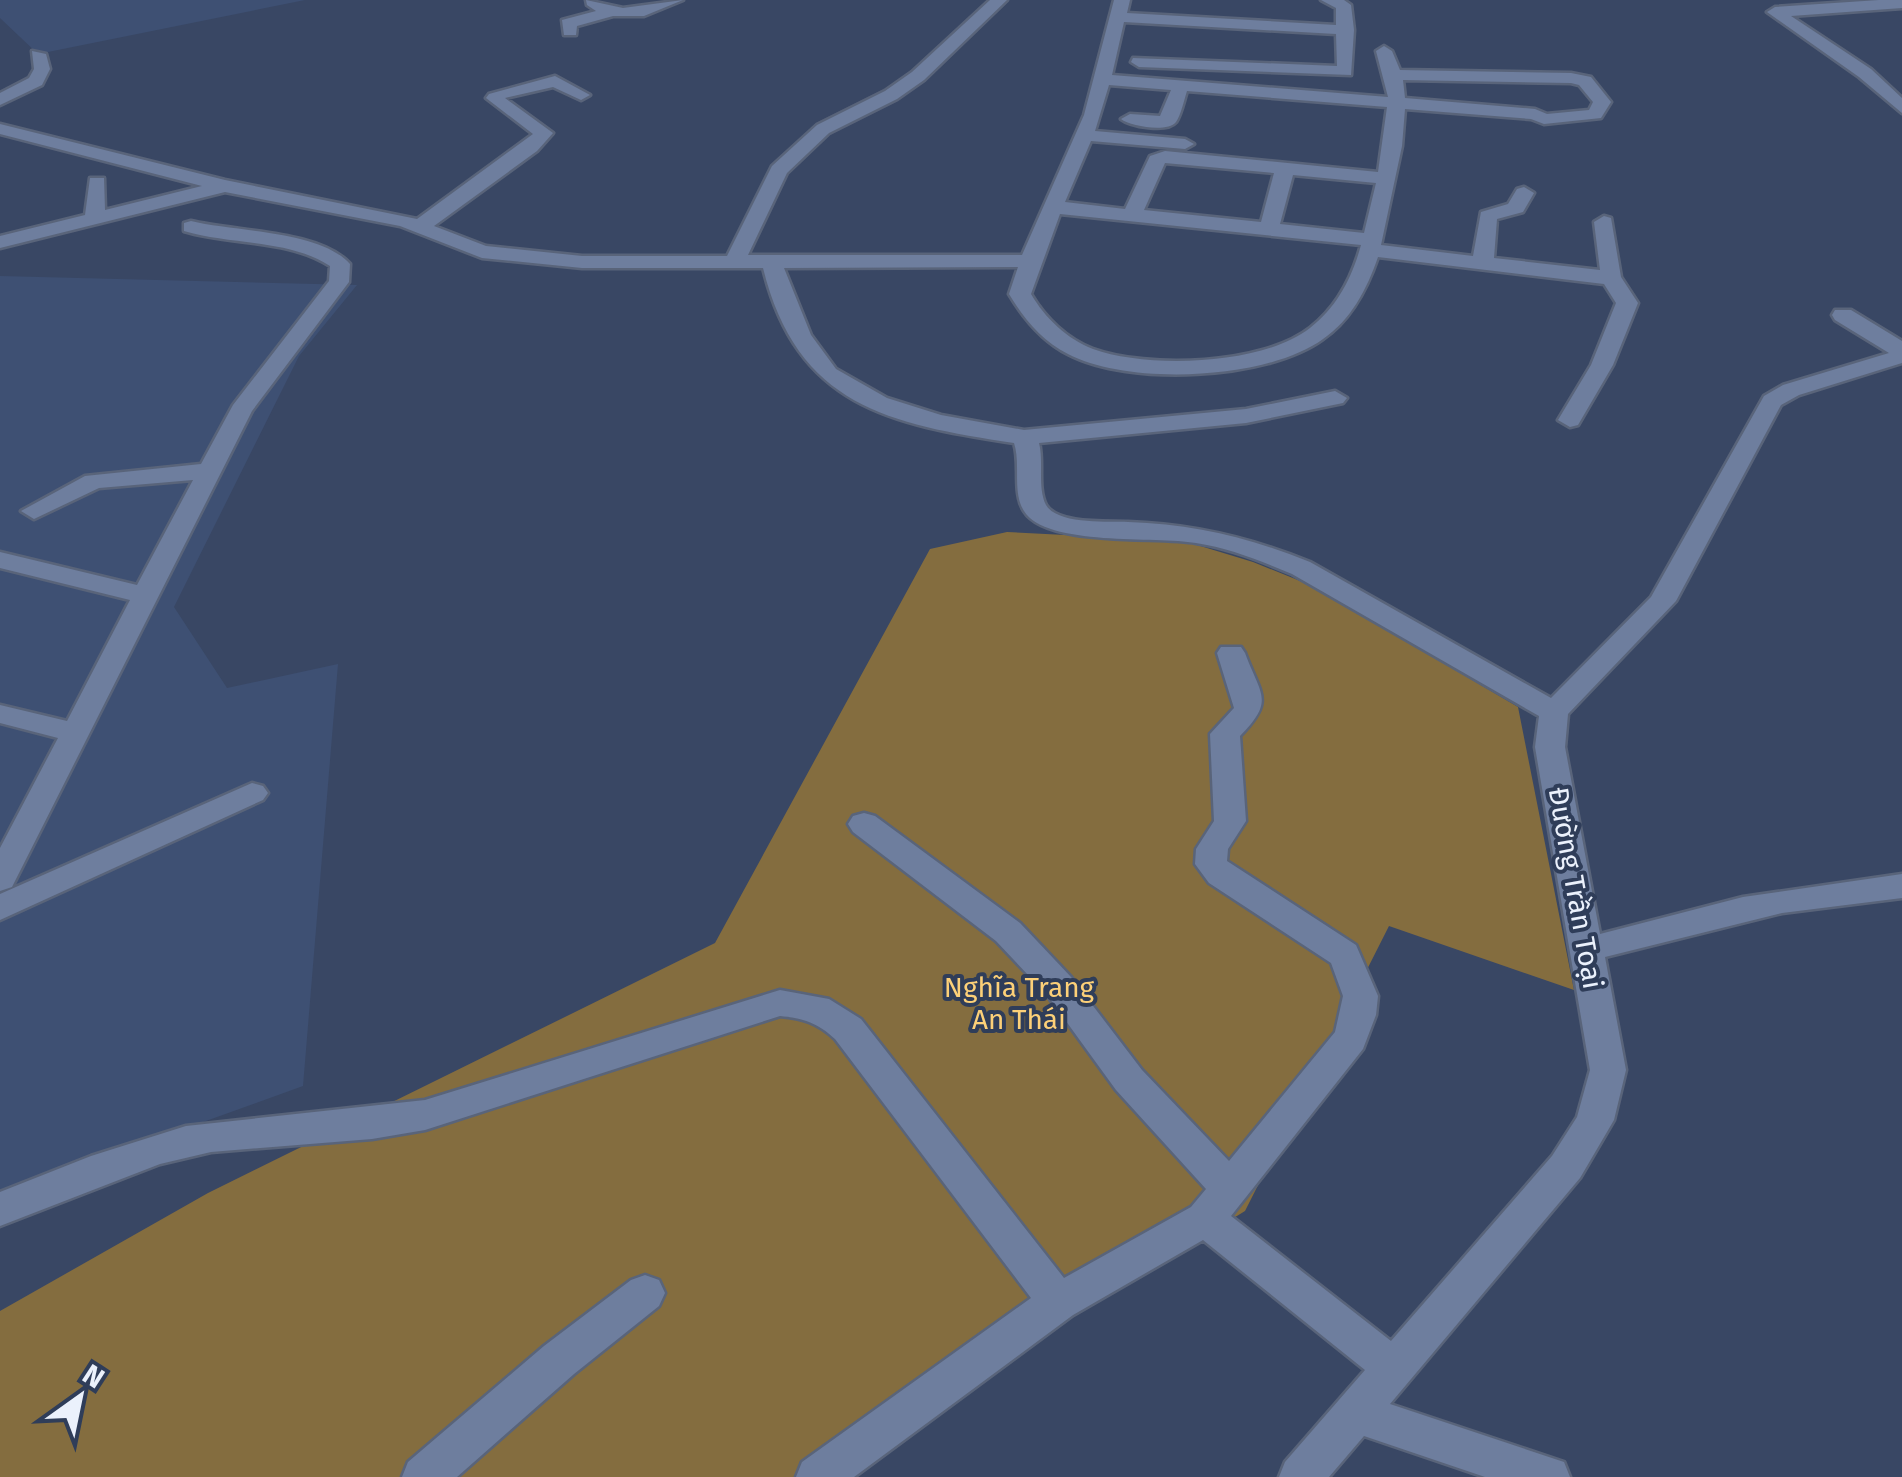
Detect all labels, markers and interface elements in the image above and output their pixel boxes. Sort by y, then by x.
street label: Đường Trần Toại [1542,785,1610,992]
park label: Nghĩa Trang An Thái [944,971,1095,1036]
north arrow [30,1347,130,1447]
text: N [77,1358,110,1395]

